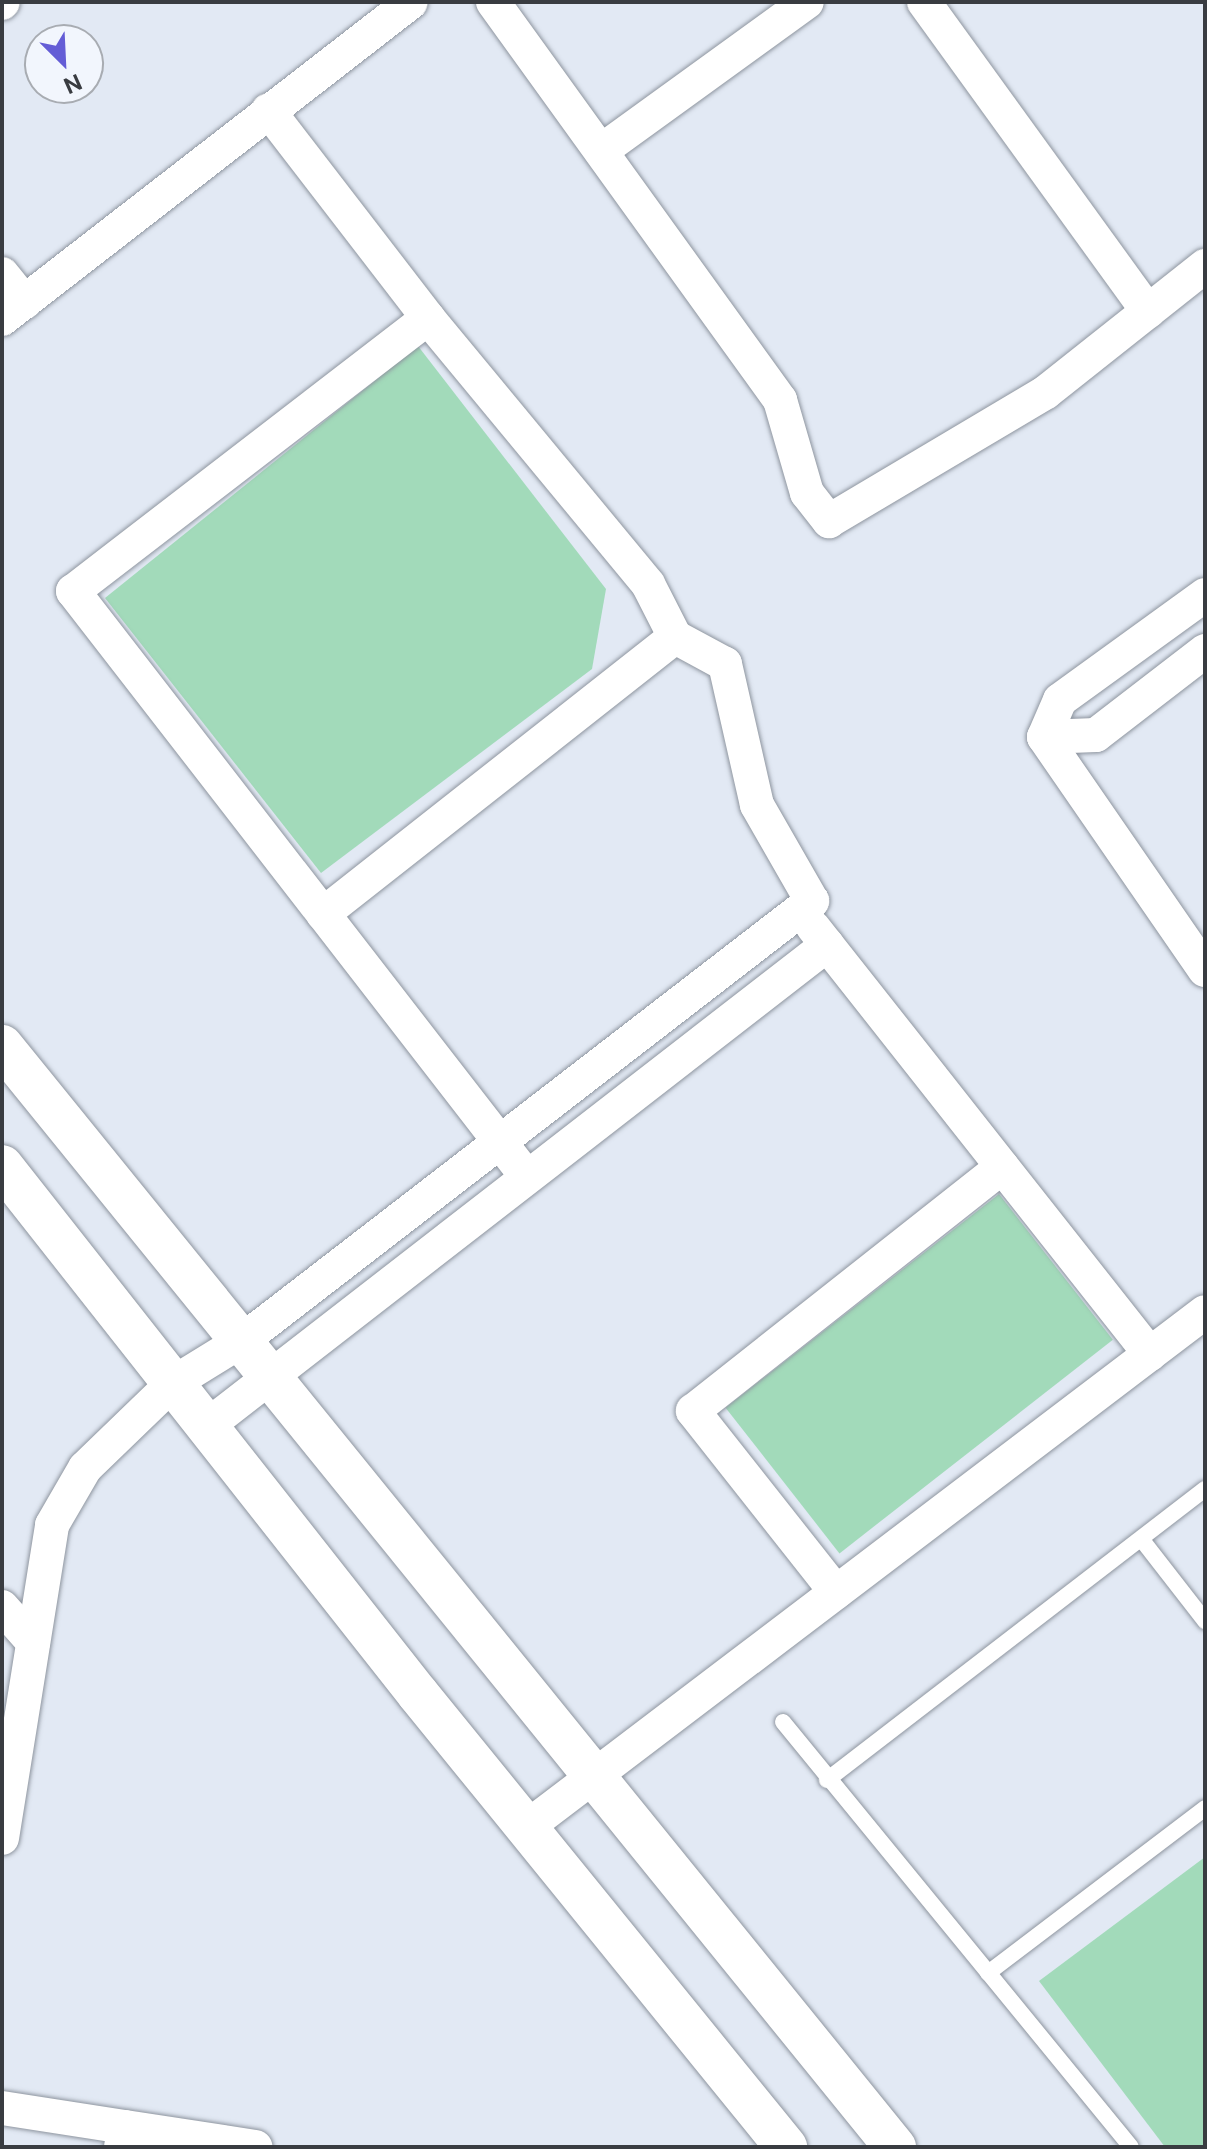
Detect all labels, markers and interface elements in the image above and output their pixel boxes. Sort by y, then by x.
north arrow [24,24,104,104]
text: N [60,69,86,99]

